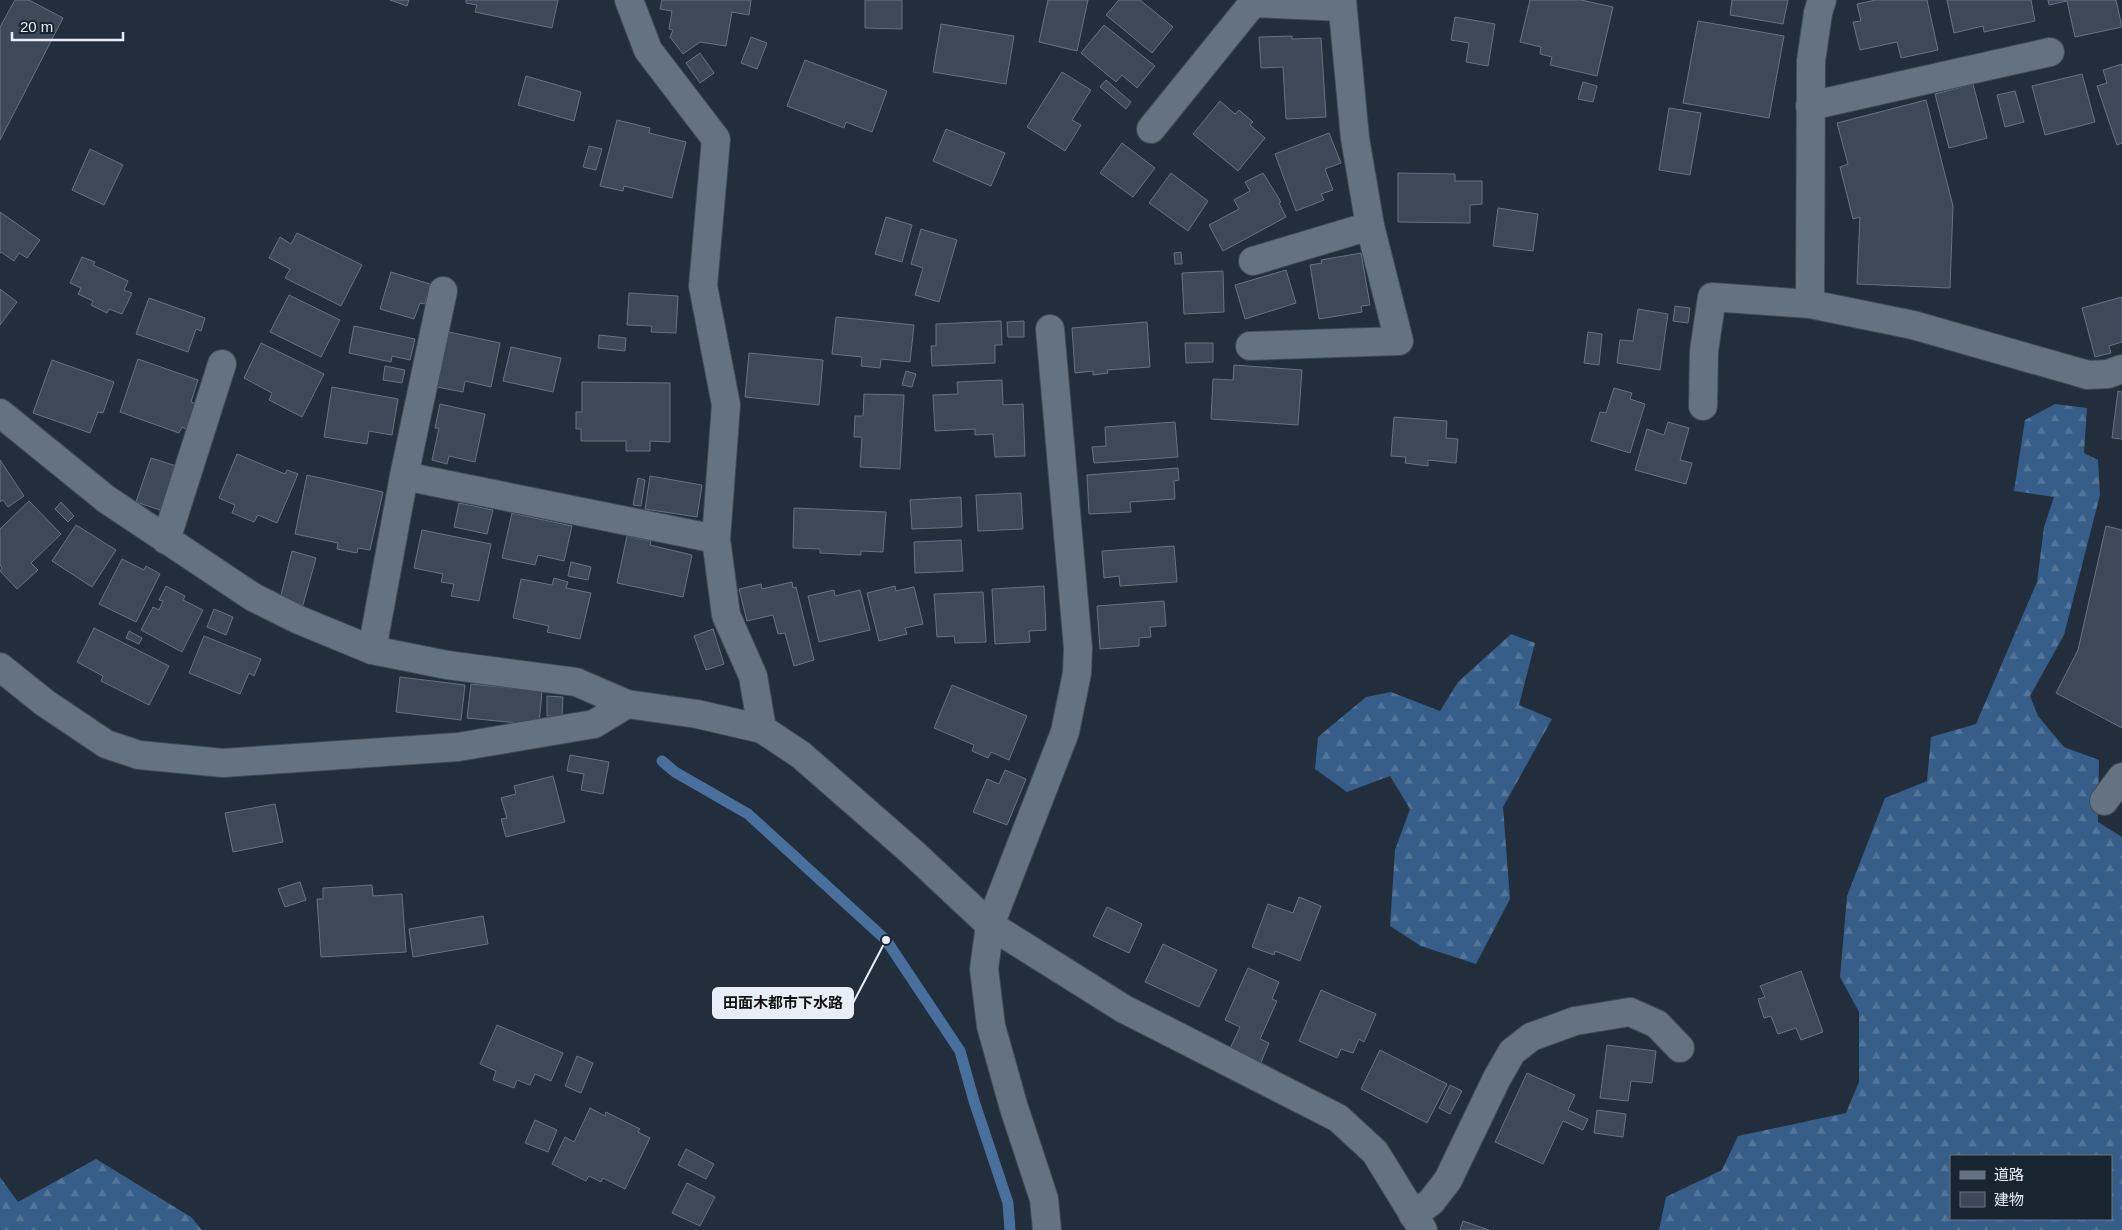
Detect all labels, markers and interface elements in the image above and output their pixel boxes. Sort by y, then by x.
scale bar [12,10,124,42]
text: 20 m [20,18,53,35]
callout: 田面木都市下水路 [713,988,853,1018]
text: 田面木都市下水路 [723,994,843,1011]
legend [1950,1155,2112,1220]
text: 道路 [1994,1166,2024,1183]
text: 建物 [1994,1191,2024,1208]

